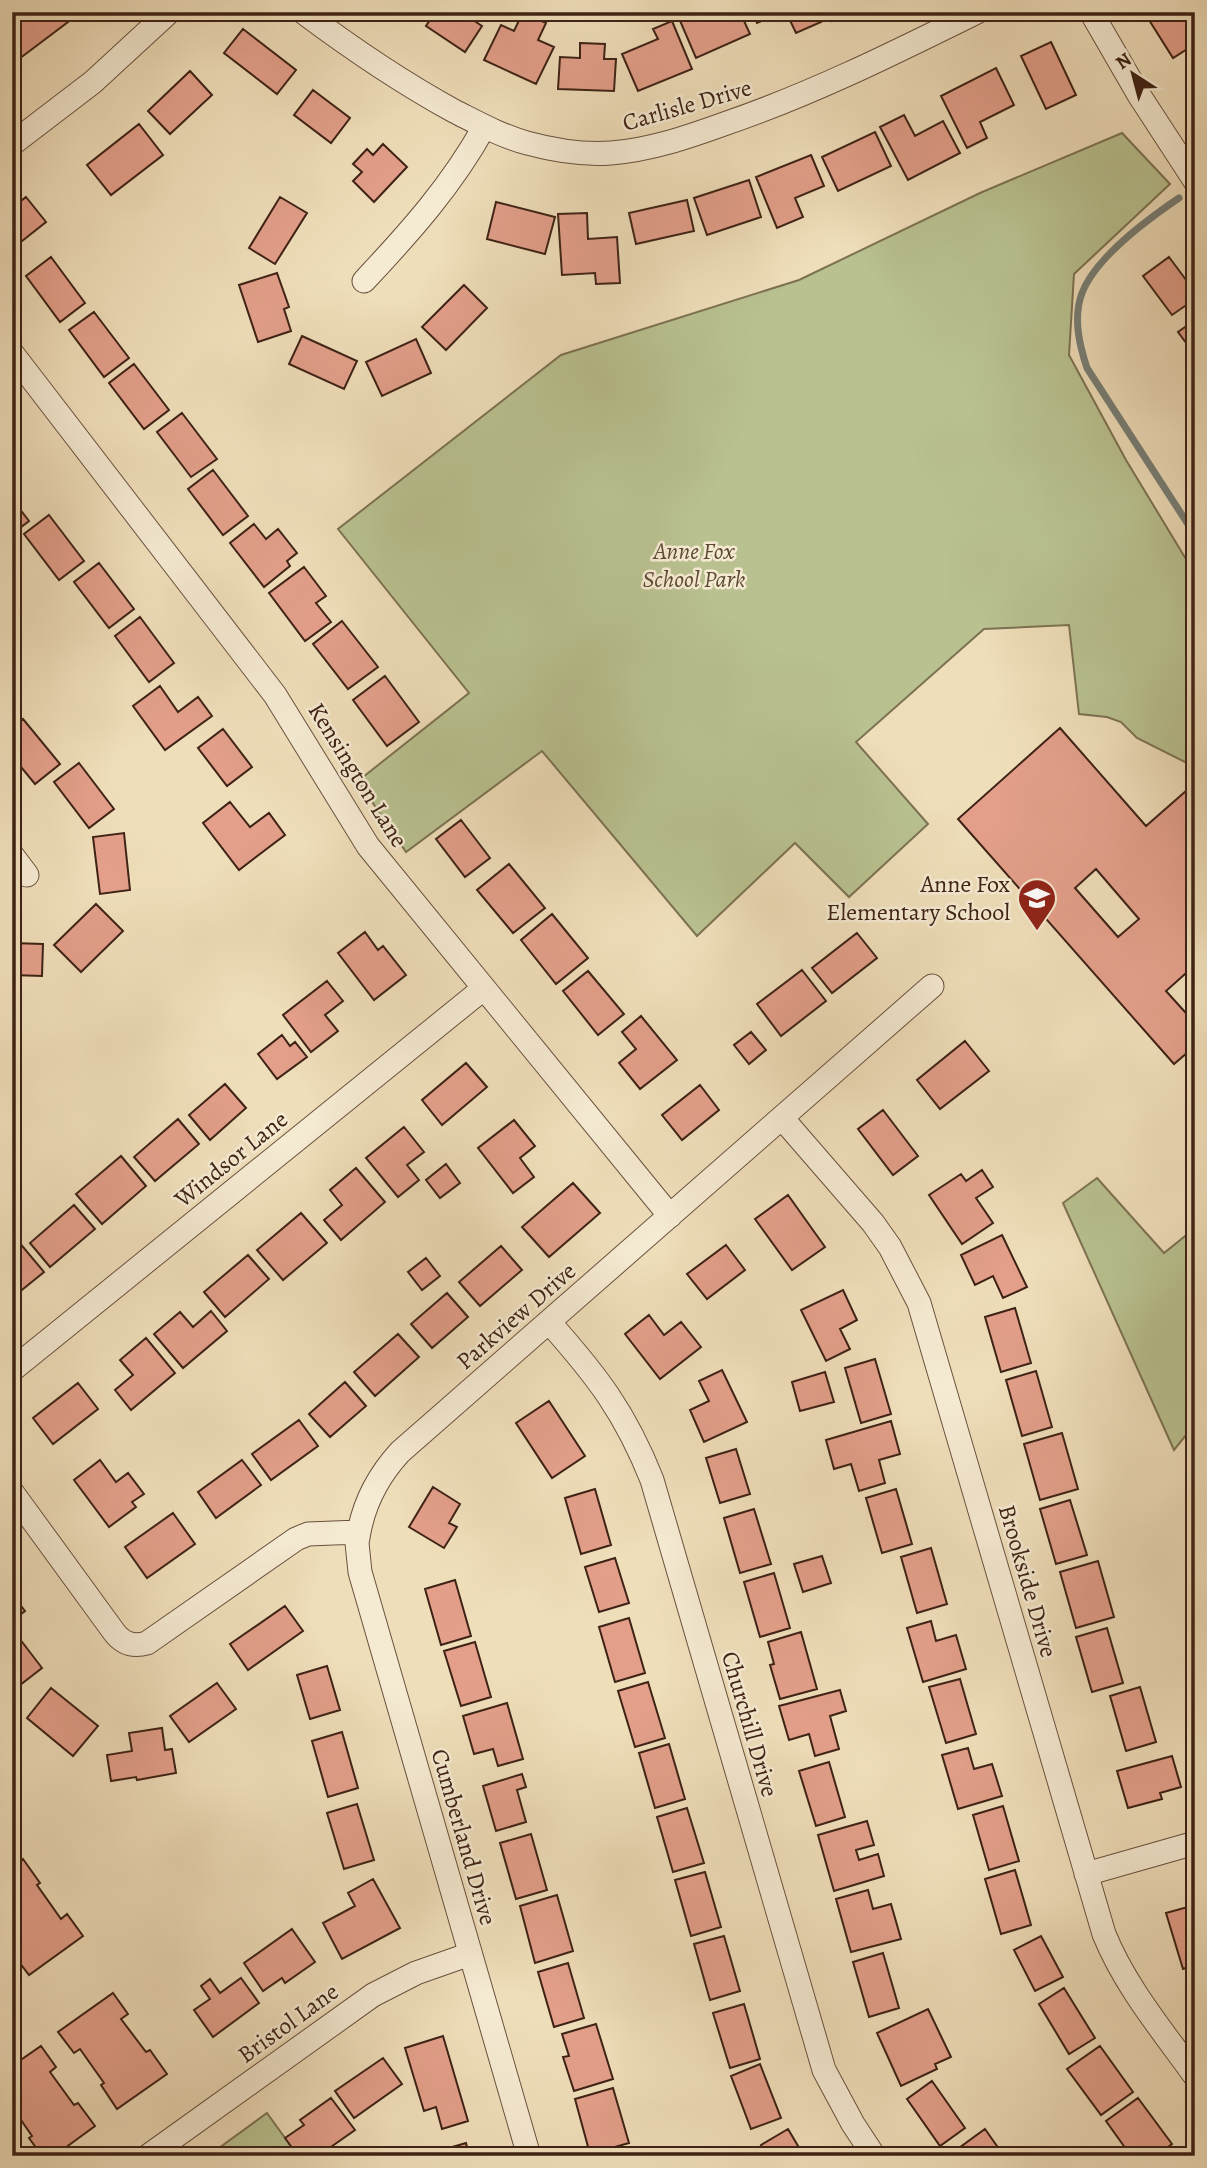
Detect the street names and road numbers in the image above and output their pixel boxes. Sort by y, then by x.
street label: Carlisle Drive [619,71,755,139]
street label: Kensington Lane [301,697,415,853]
street label: Windsor Lane [167,1103,294,1215]
street label: Parkview Drive [449,1255,583,1377]
street label: Brookside Drive [991,1501,1065,1661]
street label: Churchill Drive [714,1648,786,1800]
street label: Cumberland Drive [424,1745,504,1929]
street label: Bristol Lane [231,1976,345,2070]

